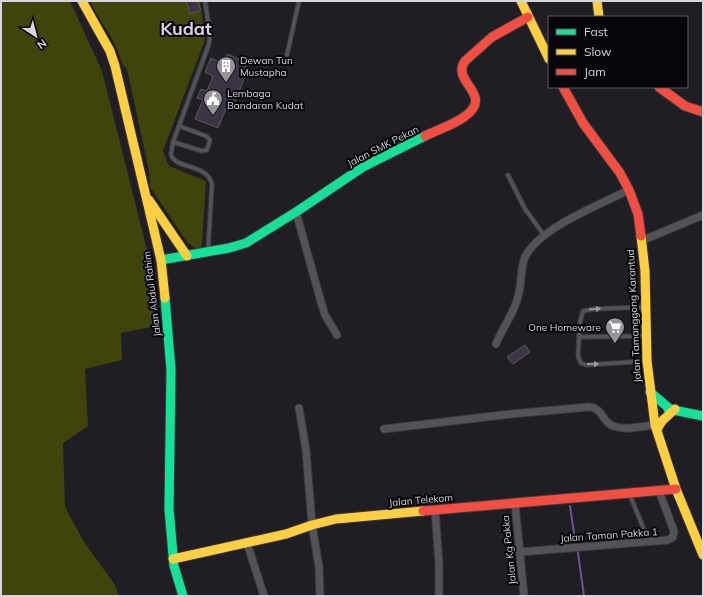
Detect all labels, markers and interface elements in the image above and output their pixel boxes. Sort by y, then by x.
north arrow [16,16,56,56]
legend [548,16,688,88]
district label: Kudat [160,17,212,40]
text: Fast [584,24,608,39]
text: N [34,36,49,52]
text: Slow [584,44,612,59]
place label: Dewan Tun Mustapha [240,54,293,79]
building icon: Dewan Tun Mustapha [215,55,237,83]
text: Jam [584,64,606,79]
place label: Lembaga Bandaran Kudat [227,87,304,112]
public building icon: Lembaga Bandaran Kudat [202,88,224,116]
street label: Jalan SMK Pekan [345,122,421,170]
street label: Jalan Tamanggong Karantud [624,249,644,383]
street label: Jalan Abdul Rahim [140,250,164,338]
one-way arrow [589,305,601,312]
supermarket icon: One Homeware [604,316,626,344]
place label: One Homeware [528,321,601,334]
one-way arrow [587,361,600,367]
street label: Jalan Telekom [388,491,454,509]
street label: Jalan Kg Pakka [499,515,519,585]
street label: Jalan Taman Pakka 1 [560,525,658,545]

